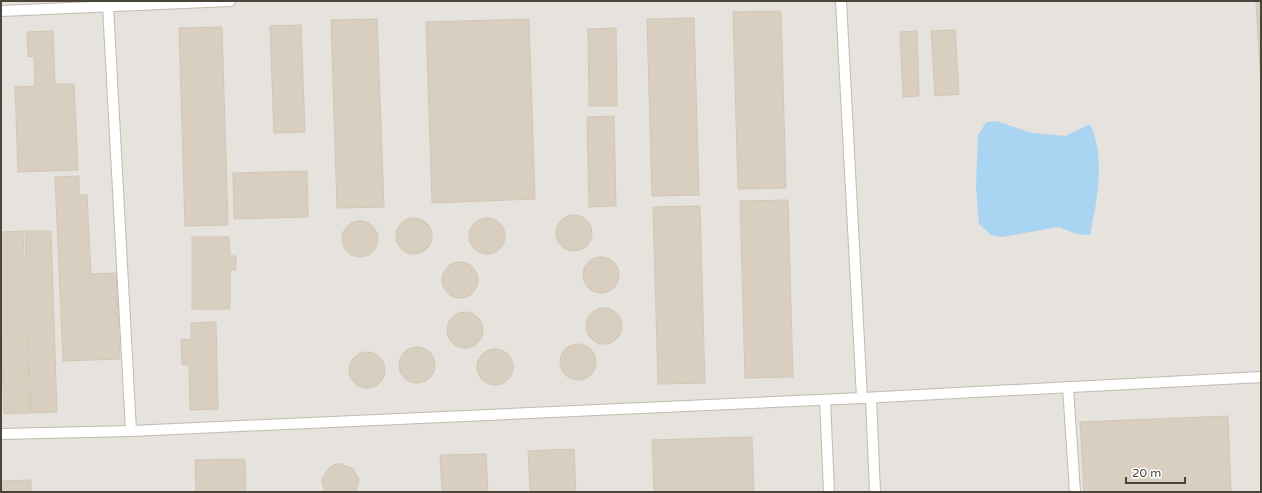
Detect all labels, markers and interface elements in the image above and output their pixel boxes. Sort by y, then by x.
scale bar [1126,459,1185,485]
text: 20 m [1132,466,1161,480]

